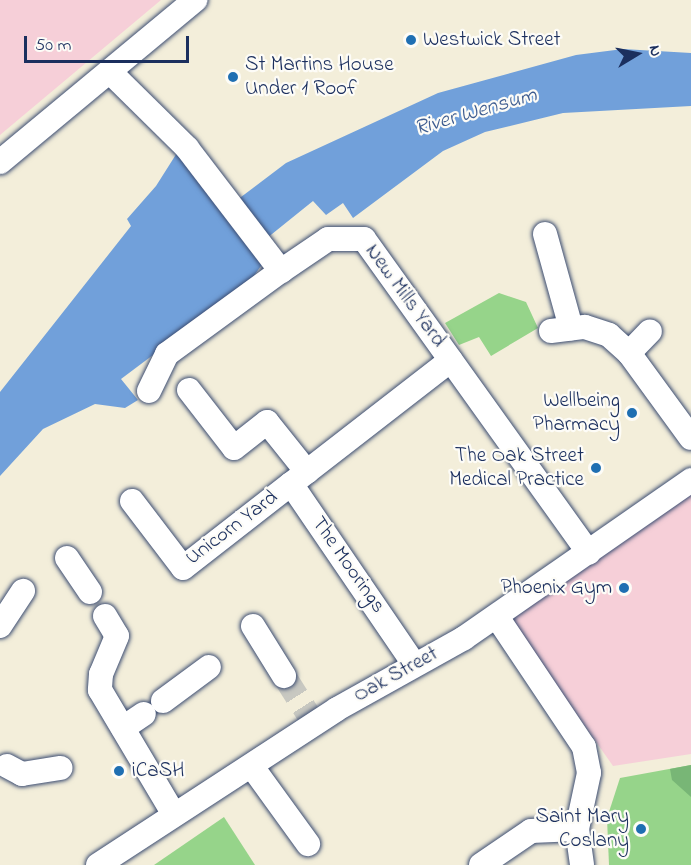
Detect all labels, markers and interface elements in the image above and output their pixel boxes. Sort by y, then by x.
scale bar [27,24,192,62]
north arrow [607,24,667,84]
place label: Westwick Street [423,27,561,53]
text: 50 m [35,33,72,59]
marker: Westwick Street [404,33,418,47]
text: N [642,43,667,58]
place label: St Martins House Under 1 Roof [245,52,394,102]
marker: St Martins House Under 1 Roof [226,70,240,84]
water label: River Wensum [412,83,540,143]
street label: New Mills Yard [359,239,451,353]
place label: Wellbeing Pharmacy [533,388,620,438]
marker: Wellbeing Pharmacy [625,406,639,420]
place label: The Oak Street Medical Practice [449,443,584,493]
marker: The Oak Street Medical Practice [589,461,603,475]
street label: Unicorn Yard [181,485,283,571]
street label: The Moorings [306,512,390,618]
place label: Phoenix Gym [501,575,612,601]
marker: Phoenix Gym [617,581,631,595]
street label: Oak Street [349,642,443,708]
place label: iCaSH [132,758,184,784]
marker: iCaSH [110,762,128,780]
place label: Saint Mary Coslany [535,804,629,854]
marker: Saint Mary Coslany [634,822,648,836]

